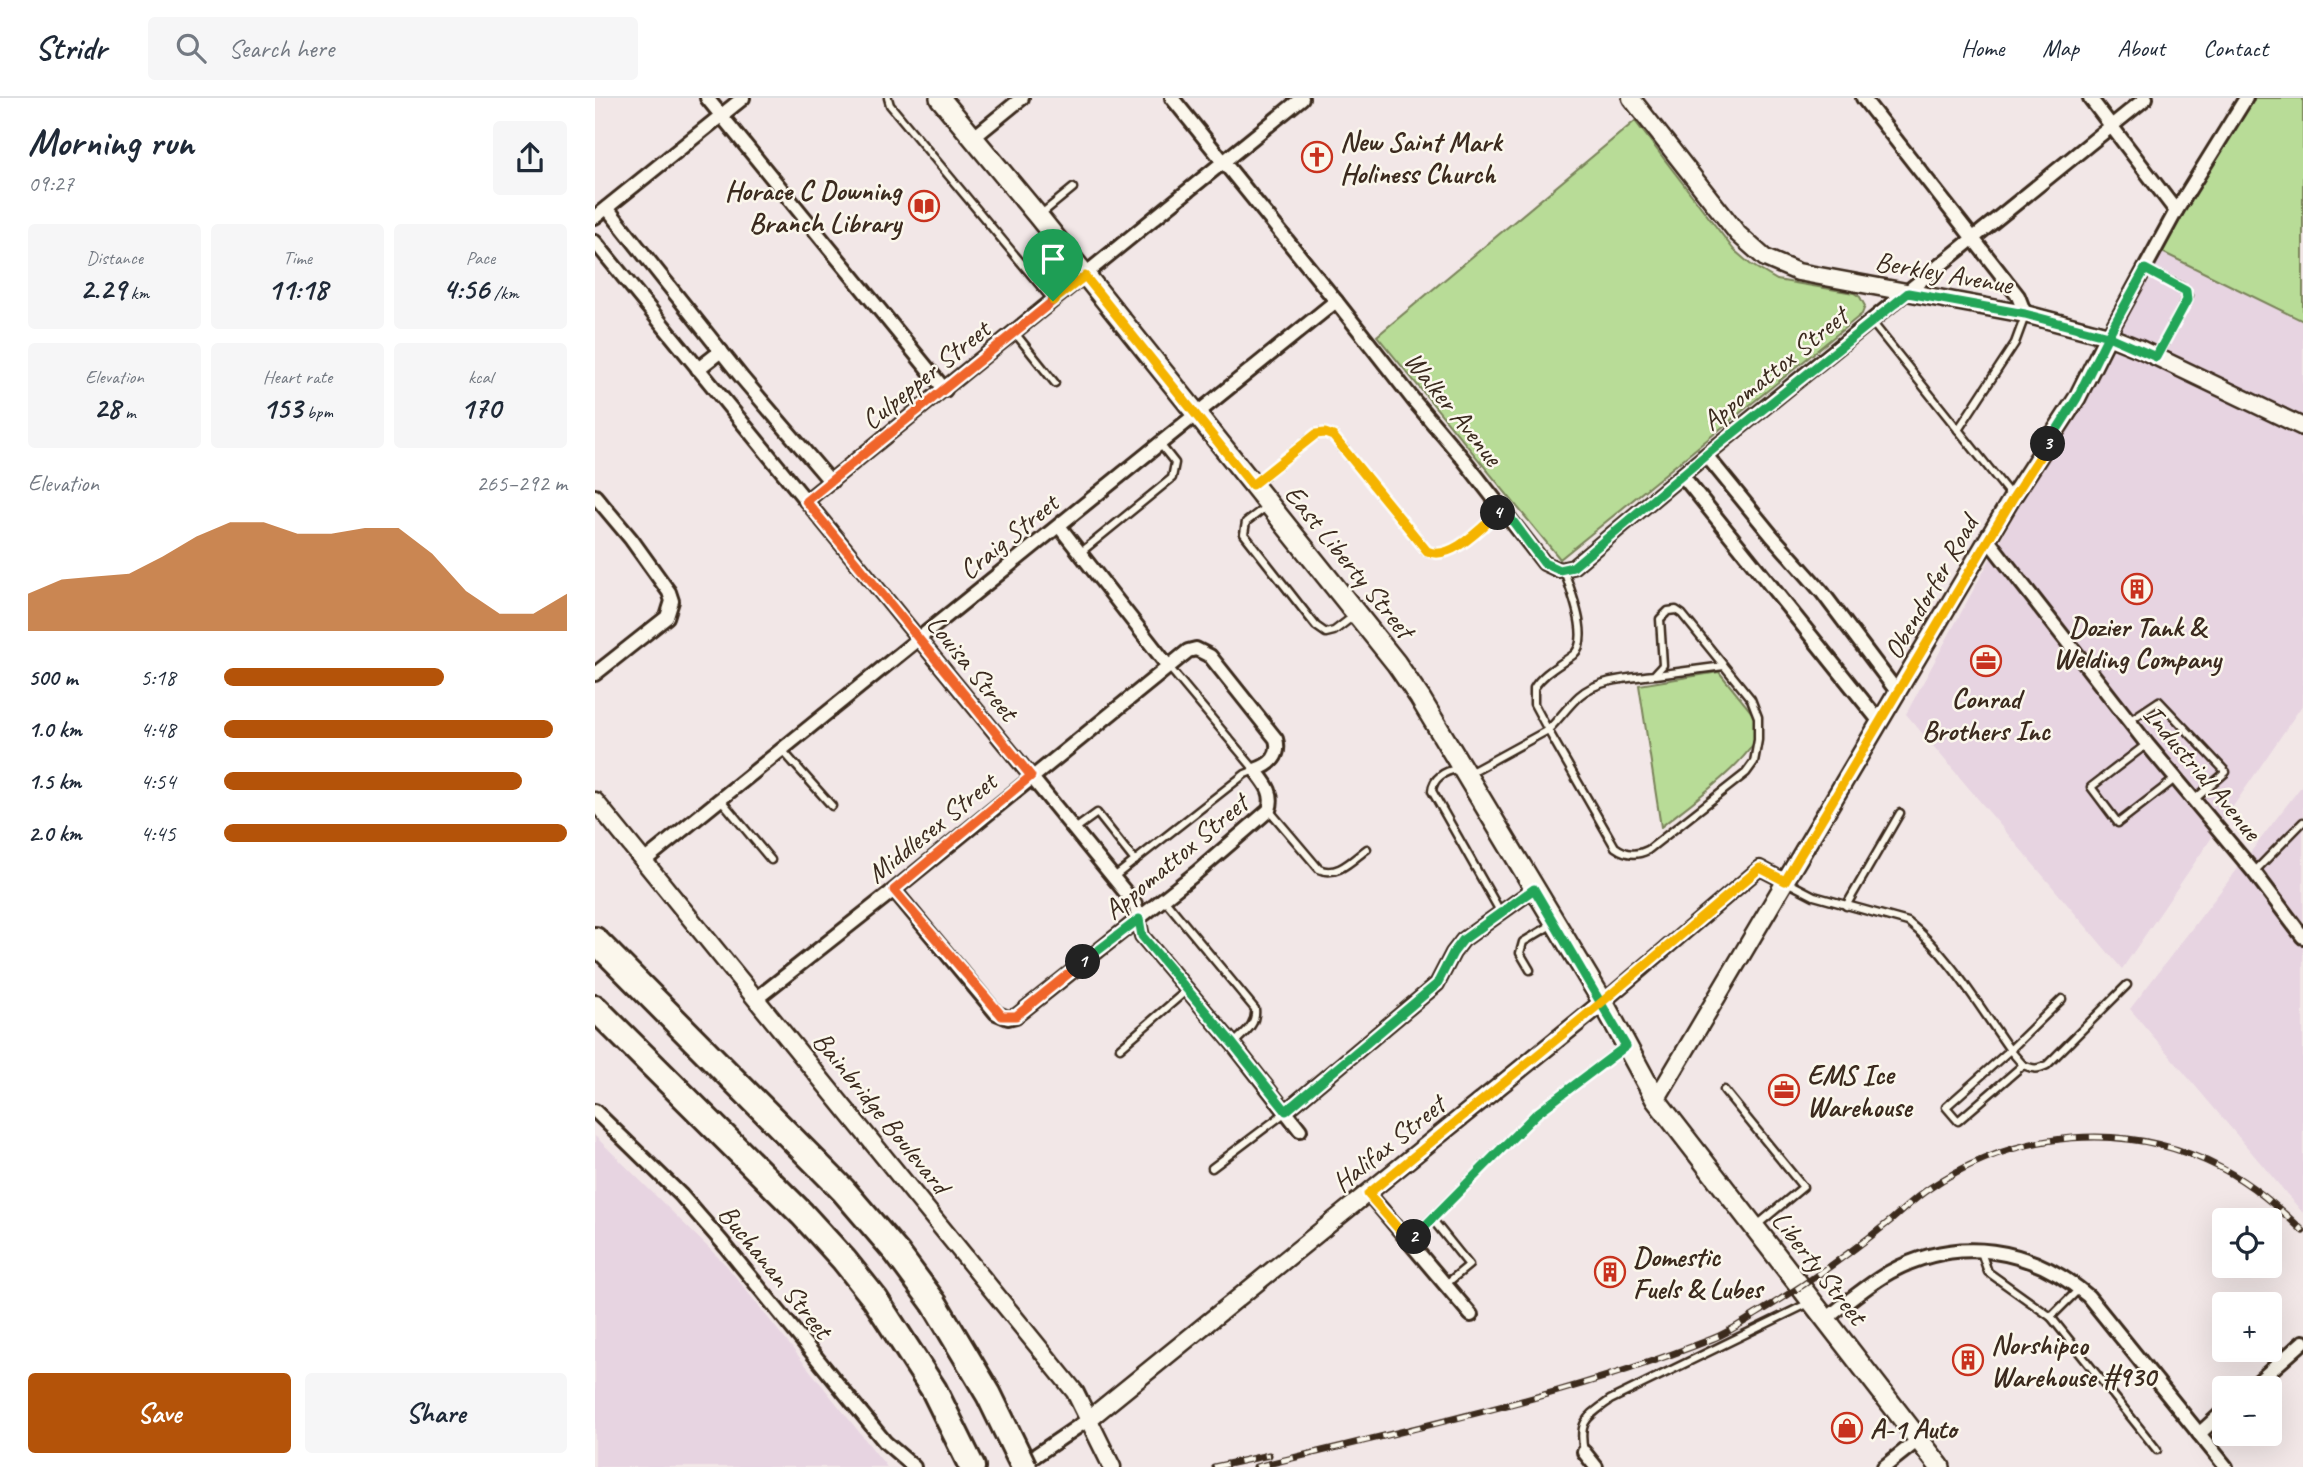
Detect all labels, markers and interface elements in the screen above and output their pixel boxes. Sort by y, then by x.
search box [148,17,638,80]
text: Stridr [35,27,106,69]
icon: search [172,29,210,67]
text: Search here [228,32,334,65]
text: Home [1961,33,2004,63]
text: Map [2042,33,2079,63]
text: About [2117,33,2165,63]
text: Contact [2203,33,2268,63]
text: Morning run [28,119,194,166]
button: share [493,121,567,195]
place label: New Saint Mark Holiness Church [1340,124,1504,191]
church icon: New Saint Mark Holiness Church [1300,140,1334,174]
text: 09:27 [28,169,74,198]
place label: Horace C Downing Branch Library [725,173,903,241]
library icon: Horace C Downing Branch Library [907,189,941,223]
pin [1023,229,1083,301]
icon: arrive [1034,240,1072,278]
street label: Berkley Avenue [1873,243,2017,302]
text: Distance [86,246,143,270]
text: Time [283,246,312,270]
text: Pace [466,246,495,270]
text: 2.29 [80,270,126,308]
text: 11:18 [268,270,327,308]
text: 4:56 [442,270,489,308]
text: km [126,281,149,305]
text: /km [489,281,519,305]
street label: Appomattox Street [1694,296,1857,438]
street label: Culpepper Street [854,310,999,437]
street label: Walker Avenue [1397,344,1512,474]
text: Elevation [85,365,144,389]
text: Heart rate [263,365,332,389]
text: kcal [468,365,493,389]
text: 28 [93,389,120,427]
text: 153 [262,389,302,427]
text: 170 [460,389,501,427]
text: m [120,400,136,424]
text: bpm [302,400,333,424]
pin: 3 [2031,426,2065,462]
text: 3 [2043,431,2052,455]
text: Elevation [28,469,99,498]
text: 265–292 m [476,469,567,498]
street label: East Liberty Street [1277,477,1425,648]
street label: Craig Street [952,484,1067,587]
pin: 4 [1481,496,1515,530]
text: 4 [1493,500,1502,524]
street label: Obendorfer Road [1875,506,1988,665]
building icon: Dozier Tank & Welding Company [2120,572,2154,606]
street label: Louisa Street [919,607,1028,730]
place label: Dozier Tank & Welding Company [2053,609,2223,677]
office icon: Conrad Brothers Inc [1969,644,2003,678]
text: 500 m [28,663,77,692]
text: 5:18 [140,663,176,692]
place label: Conrad Brothers Inc [1922,681,2052,748]
street label: Industrial Avenue [2136,697,2271,849]
text: 1.0 km [28,715,82,744]
text: 4:48 [140,715,176,744]
street label: Middlesex Street [859,763,1005,890]
text: 1.5 km [28,767,81,796]
text: 4:54 [140,767,176,796]
street label: Appomattox Street [1096,783,1258,927]
text: 2.0 km [28,819,82,848]
text: 4:45 [140,819,176,848]
pin: 1 [1065,944,1100,980]
text: 1 [1078,949,1087,973]
street label: Bainbridge Boulevard [805,1024,960,1204]
place label: EMS Ice Warehouse [1807,1057,1914,1124]
office icon: EMS Ice Warehouse [1767,1073,1801,1107]
street label: Halifax Street [1325,1085,1455,1199]
street label: Buchanan Street [711,1197,842,1348]
street label: Liberty Street [1764,1203,1877,1333]
map controls [2212,1208,2282,1446]
button: locate [2212,1208,2282,1278]
pin: 2 [1397,1220,1431,1254]
text: 2 [1409,1224,1418,1248]
place label: Domestic Fuels & Lubes [1633,1239,1765,1306]
building icon: Domestic Fuels & Lubes [1593,1255,1627,1289]
button: + [2212,1292,2282,1362]
place label: Norshipco Warehouse #930 [1991,1327,2159,1394]
building icon: Norshipco Warehouse #930 [1951,1343,1985,1377]
button: Save [28,1373,291,1453]
button: Share [305,1373,567,1453]
button: − [2212,1376,2282,1446]
shop icon: A-1 Auto [1830,1411,1864,1445]
place label: A-1 Auto [1870,1411,1959,1446]

